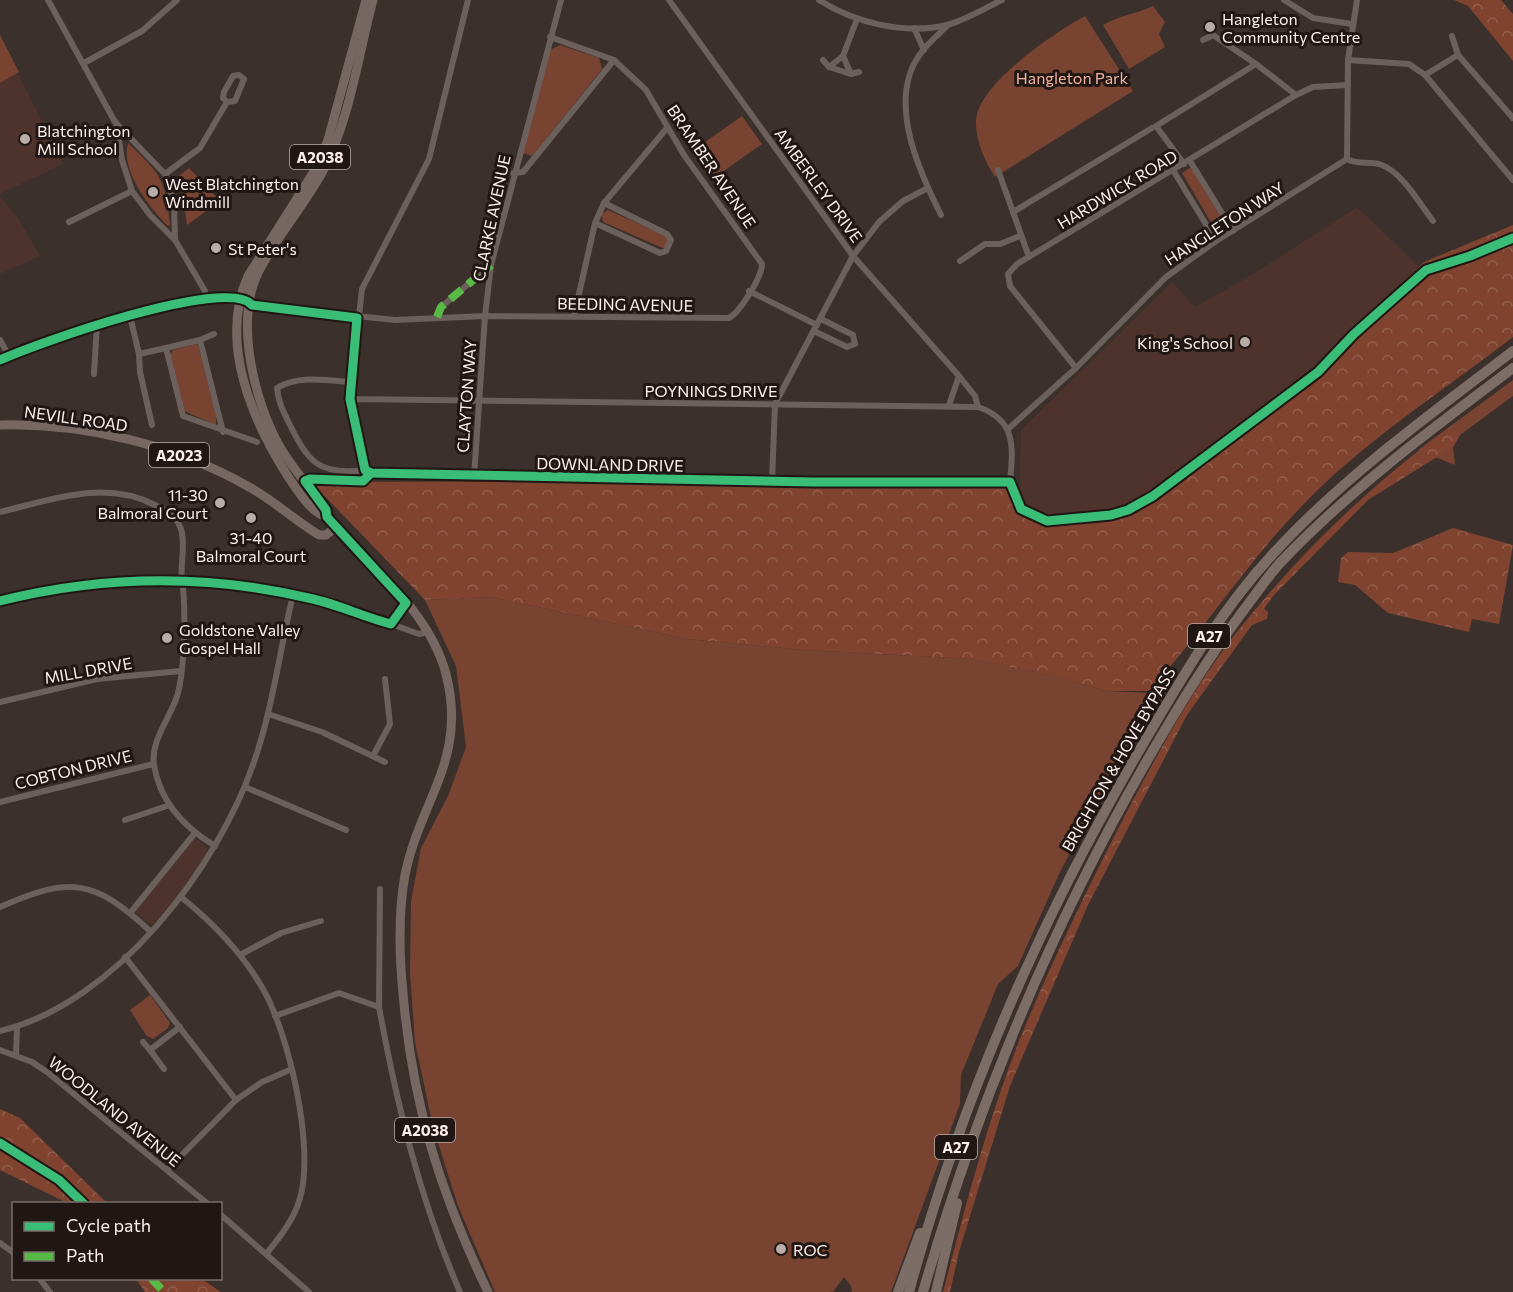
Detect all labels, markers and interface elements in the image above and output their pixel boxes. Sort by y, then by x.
place label: Hangleton Community Centre [1222,9,1360,46]
marker: Hangleton Community Centre [1203,20,1217,34]
park label: Hangleton Park [1016,68,1128,87]
street label: BRAMBER AVENUE [664,101,760,231]
place label: Blatchington Mill School [37,121,130,158]
street label: AMBERLEY DRIVE [771,124,867,246]
marker: Blatchington Mill School [18,132,32,146]
road number: A2038 [290,145,350,169]
street label: HARDWICK ROAD [1054,146,1180,232]
street label: CLARKE AVENUE [468,153,514,283]
place label: West Blatchington Windmill [165,174,299,211]
street label: HANGLETON WAY [1161,177,1288,269]
marker: West Blatchington Windmill [146,185,160,199]
place label: St Peter's [228,239,297,258]
marker: St Peter's [209,241,223,255]
street label: BEEDING AVENUE [557,293,693,315]
place label: King's School [1137,333,1233,352]
marker: King's School [1238,335,1252,349]
street label: CLAYTON WAY [453,338,479,453]
street label: POYNINGS DRIVE [644,381,778,400]
street label: NEVILL ROAD [23,401,129,435]
road number: A2023 [149,443,209,467]
street label: DOWNLAND DRIVE [536,453,684,475]
place label: 11-30 Balmoral Court [98,485,208,522]
marker: 11-30 Balmoral Court [213,496,227,510]
marker: 31-40 Balmoral Court [244,511,258,525]
place label: 31-40 Balmoral Court [196,528,307,565]
place label: Goldstone Valley Gospel Hall [179,620,301,657]
road number: A27 [1188,624,1230,648]
marker: Goldstone Valley Gospel Hall [160,631,174,645]
street label: MILL DRIVE [43,653,133,687]
street label: BRIGHTON & HOVE BYPASS [1057,663,1179,855]
street label: COBTON DRIVE [13,745,133,793]
street label: WOODLAND AVENUE [45,1052,185,1170]
road number: A2038 [395,1118,455,1142]
road number: A27 [935,1135,977,1159]
legend [12,1202,222,1280]
text: Cycle path [66,1214,151,1236]
place label: ROC [793,1240,828,1259]
marker: ROC [774,1242,788,1256]
text: Path [66,1244,104,1266]

